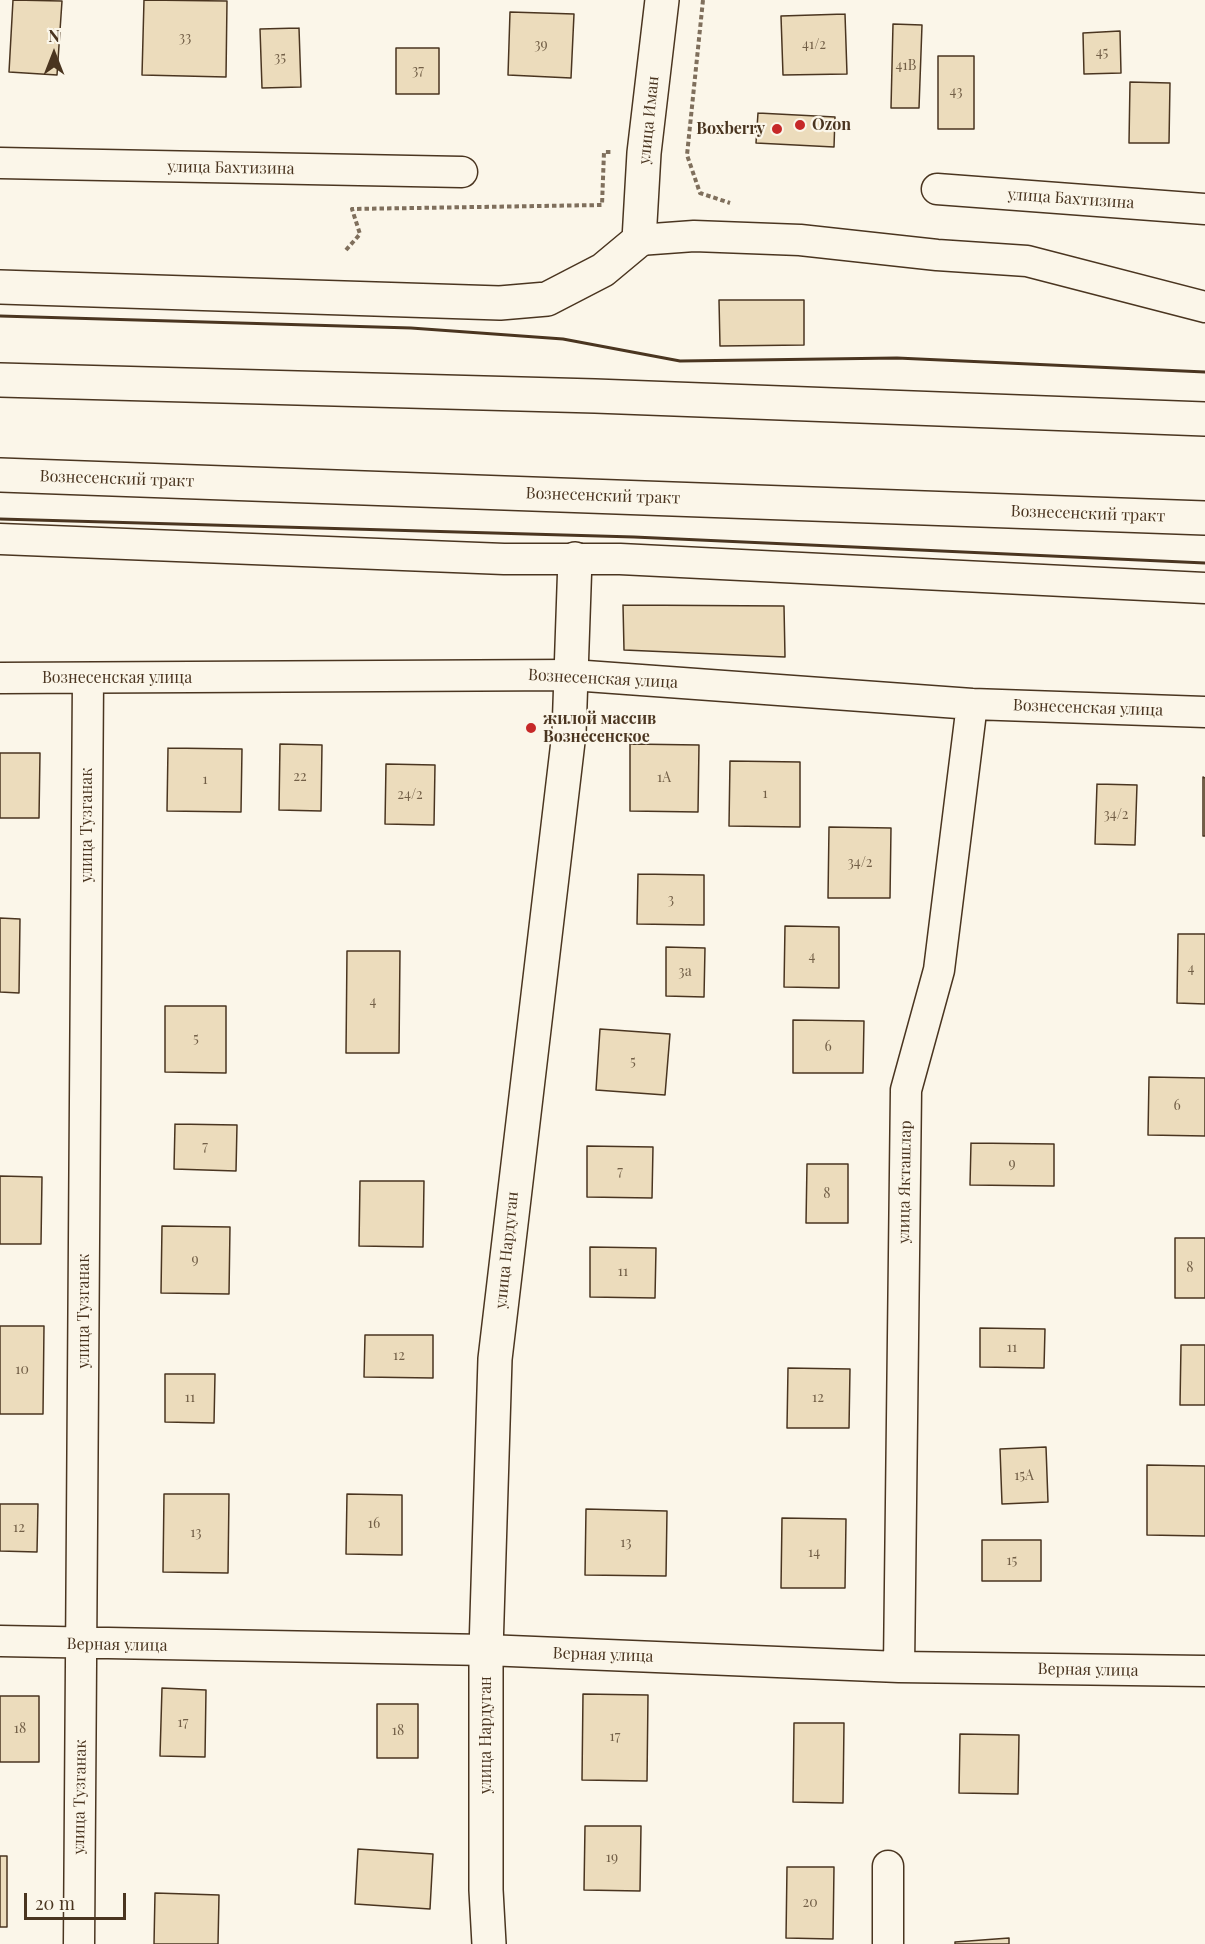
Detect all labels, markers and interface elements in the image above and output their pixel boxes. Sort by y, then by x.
north arrow [24,24,84,84]
text: N [48,25,60,46]
house number: 33 [179,30,191,46]
house number: 39 [534,37,548,53]
house number: 41/2 [802,37,826,53]
house number: 45 [1096,45,1108,61]
house number: 35 [274,50,286,66]
house number: 41В [896,58,916,74]
house number: 37 [412,63,424,79]
street label: улица Иман [635,75,663,165]
house number: 43 [950,84,962,100]
place label: Ozon [812,115,851,135]
marker: Ozon [793,118,807,132]
place label: Boxberry [696,119,765,139]
marker: Boxberry [770,122,784,136]
street label: улица Бахтизина [167,157,295,179]
street label: улица Бахтизина [1007,185,1135,213]
street label: Вознесенский тракт [39,467,195,491]
street label: Вознесенский тракт [525,484,681,508]
street label: Вознесенский тракт [1010,502,1166,526]
street label: Вознесенская улица [527,665,679,693]
street label: Вознесенская улица [42,668,192,688]
street label: Вознесенская улица [1013,696,1163,720]
place label: жилой массив Вознесенское [543,709,656,747]
marker: жилой массив Вознесенское [524,721,538,735]
street label: улица Тузганак [77,768,97,882]
house number: 22 [293,769,307,785]
house number: 1А [657,770,671,786]
house number: 1 [202,772,208,788]
house number: 1 [762,786,768,802]
house number: 24/2 [397,787,423,803]
house number: 34/2 [1104,807,1128,823]
house number: 34/2 [848,855,872,871]
house number: 3 [668,892,674,908]
house number: 4 [809,949,815,965]
house number: 4 [1188,961,1194,977]
house number: 3а [678,964,692,980]
house number: 4 [370,994,376,1010]
house number: 5 [193,1031,199,1047]
house number: 6 [824,1039,832,1055]
house number: 5 [630,1054,636,1070]
house number: 6 [1173,1098,1181,1114]
street label: улица Якташлар [894,1120,916,1244]
house number: 7 [202,1139,208,1155]
house number: 9 [1008,1156,1016,1172]
house number: 7 [617,1164,623,1180]
house number: 8 [823,1186,831,1202]
street label: улица Нардуган [491,1190,523,1310]
house number: 9 [191,1252,199,1268]
street label: улица Тузганак [74,1254,94,1368]
house number: 8 [1186,1260,1194,1276]
house number: 11 [618,1264,628,1280]
house number: 11 [1007,1340,1017,1356]
house number: 12 [393,1348,405,1364]
house number: 10 [15,1362,29,1378]
house number: 11 [185,1390,195,1406]
house number: 12 [812,1390,824,1406]
house number: 15А [1014,1468,1034,1484]
house number: 16 [368,1516,380,1532]
house number: 12 [13,1520,25,1536]
house number: 13 [190,1525,202,1541]
house number: 13 [620,1535,632,1551]
house number: 14 [808,1545,820,1561]
house number: 15 [1007,1553,1017,1569]
street label: Верная улица [66,1635,168,1655]
street label: Верная улица [552,1644,654,1666]
street label: Верная улица [1037,1660,1139,1680]
street label: улица Нардуган [476,1676,496,1794]
house number: 17 [178,1715,188,1731]
house number: 18 [14,1721,26,1737]
house number: 18 [392,1723,404,1739]
house number: 17 [610,1729,620,1745]
street label: улица Тузганак [69,1739,91,1855]
house number: 19 [606,1850,618,1866]
scale bar [27,1881,129,1919]
text: 20 m [35,1891,75,1915]
house number: 20 [802,1895,818,1911]

